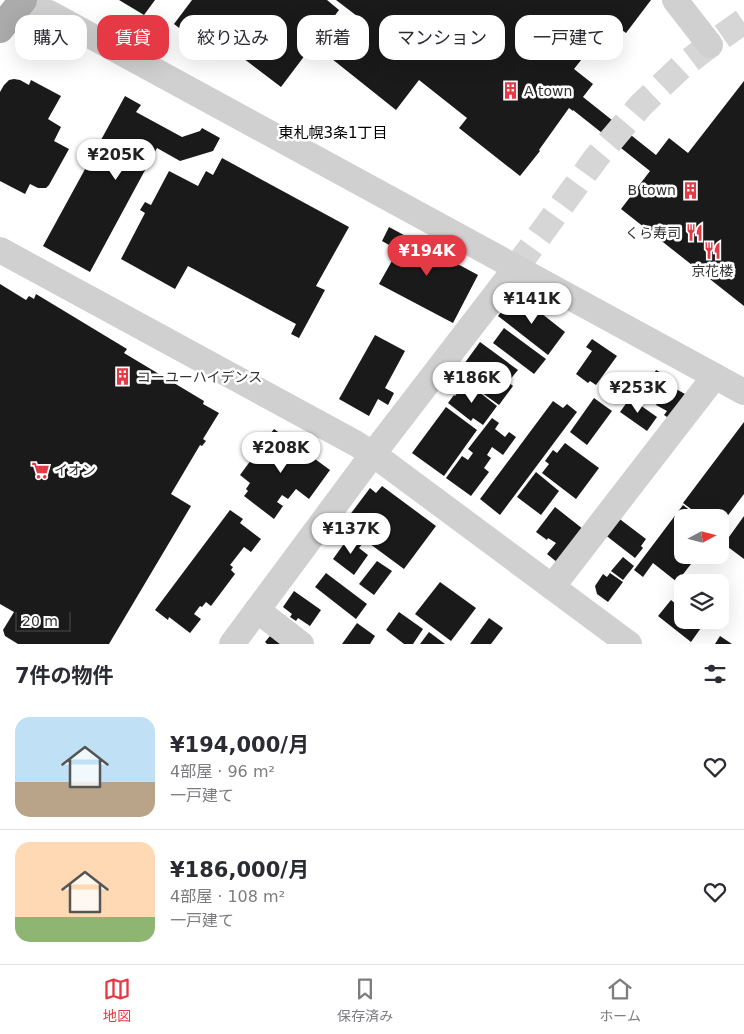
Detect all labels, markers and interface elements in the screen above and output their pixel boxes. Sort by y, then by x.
chip: 購入 [15,15,87,60]
chip: 賃貸 [97,15,169,60]
chip: 絞り込み [179,15,287,60]
chip: 新着 [297,15,369,60]
chip: マンション [379,15,505,60]
chip: 一戸建て [515,15,623,60]
building icon: A town [500,81,520,101]
place label: A town [524,83,572,99]
district label: 東札幌3条1丁目 [278,124,388,142]
pin: ¥205K [81,138,151,181]
text: ¥205K [88,145,144,164]
building icon: B town [680,180,700,200]
place label: B town [628,182,676,198]
restaurant icon: くら寿司 [685,223,705,243]
place label: くら寿司 [625,225,681,241]
pin: ¥194K [392,234,462,277]
text: ¥194K [399,241,455,260]
restaurant icon: 京花楼 [702,241,722,261]
place label: 京花楼 [691,263,734,279]
pin: ¥141K [497,282,567,325]
text: ¥141K [504,289,560,308]
pin: ¥186K [437,362,507,404]
building icon: コーユーハイデンス [113,367,133,387]
text: ¥186K [444,368,500,387]
place label: コーユーハイデンス [137,369,262,385]
pin: ¥253K [603,372,673,414]
text: ¥253K [610,378,666,397]
pin: ¥208K [246,432,316,474]
text: ¥208K [253,438,309,457]
supermarket icon: イオン [30,460,50,480]
place label: イオン [54,462,96,478]
north arrow [674,509,729,564]
map controls [674,509,729,629]
pin: ¥137K [316,512,386,555]
text: ¥137K [323,519,379,538]
button: layers [674,574,729,629]
scale bar [15,609,71,632]
text: 20 m [22,613,58,629]
icon: filters [701,660,729,688]
text: 7件の物件 [15,664,114,688]
text: ¥194,000/月 [170,733,309,757]
icon: home [55,737,115,797]
icon: heart [701,753,729,781]
text: 4部屋 · 96 m² [170,762,275,781]
text: 一戸建て [170,786,234,805]
text: ¥186,000/月 [170,858,309,882]
icon: home [55,862,115,922]
icon: heart [701,878,729,906]
text: 4部屋 · 108 m² [170,887,285,906]
text: 一戸建て [170,911,234,930]
tab: 地図 [103,975,131,1025]
tab: 保存済み [337,975,393,1025]
tab: ホーム [599,975,641,1025]

